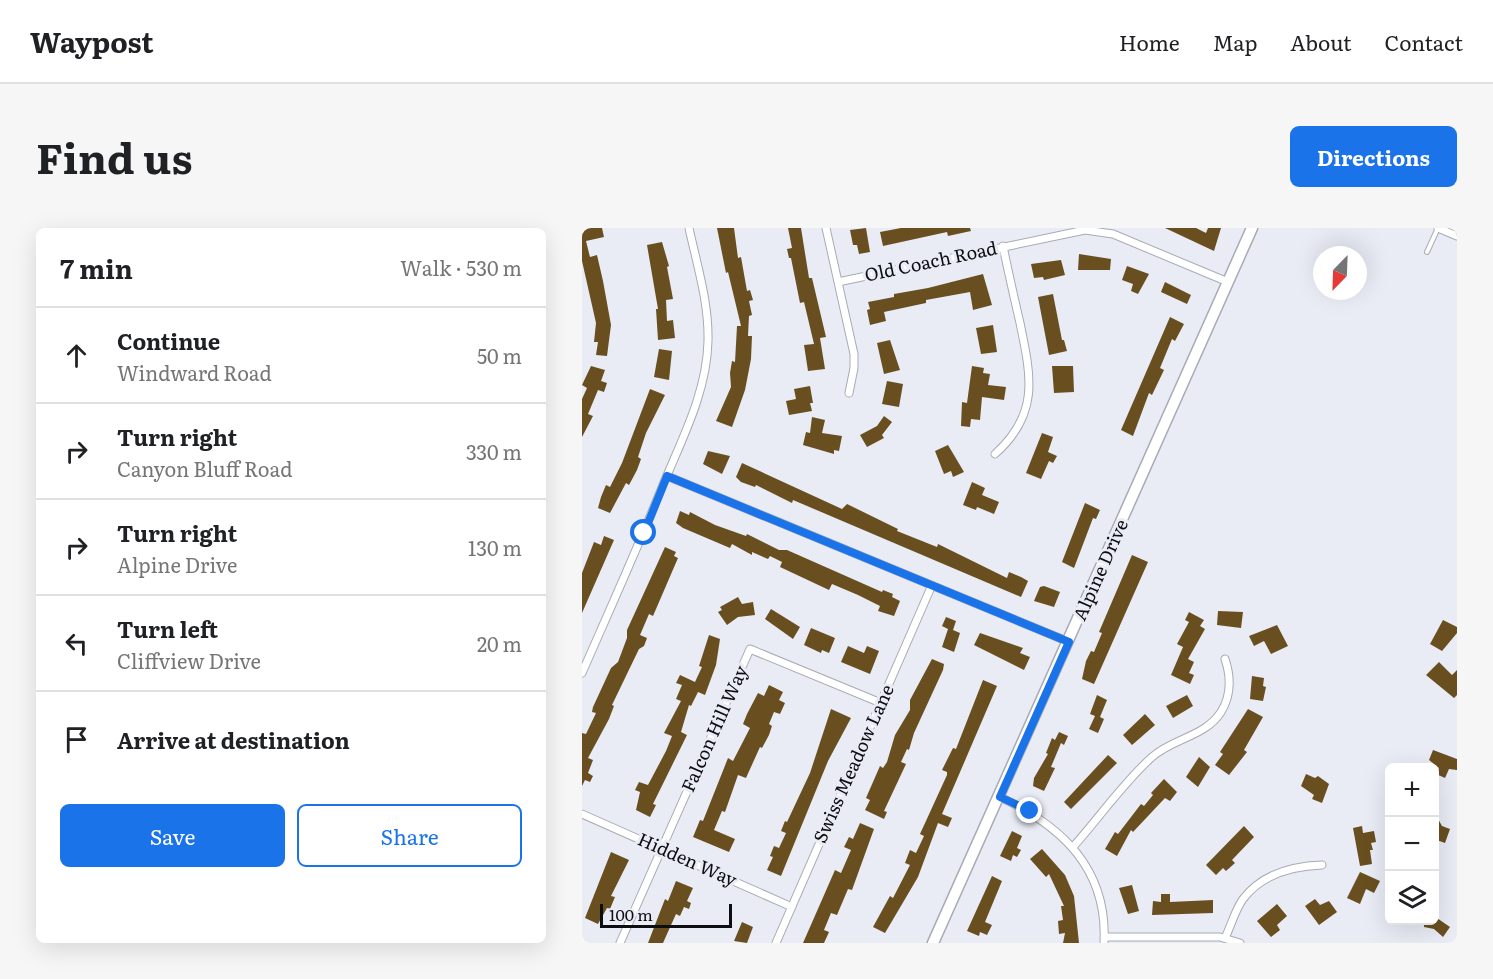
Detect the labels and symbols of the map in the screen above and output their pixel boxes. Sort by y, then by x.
street label: Old Coach Road [862,233,999,288]
north arrow [1313,246,1367,300]
street label: Alpine Drive [1065,514,1134,624]
route start [630,519,656,545]
street label: Falcon Hill Way [674,660,754,796]
street label: Swiss Meadow Lane [806,680,900,847]
route end [1016,797,1042,823]
street label: Hidden Way [634,825,742,893]
scale bar [600,901,732,928]

